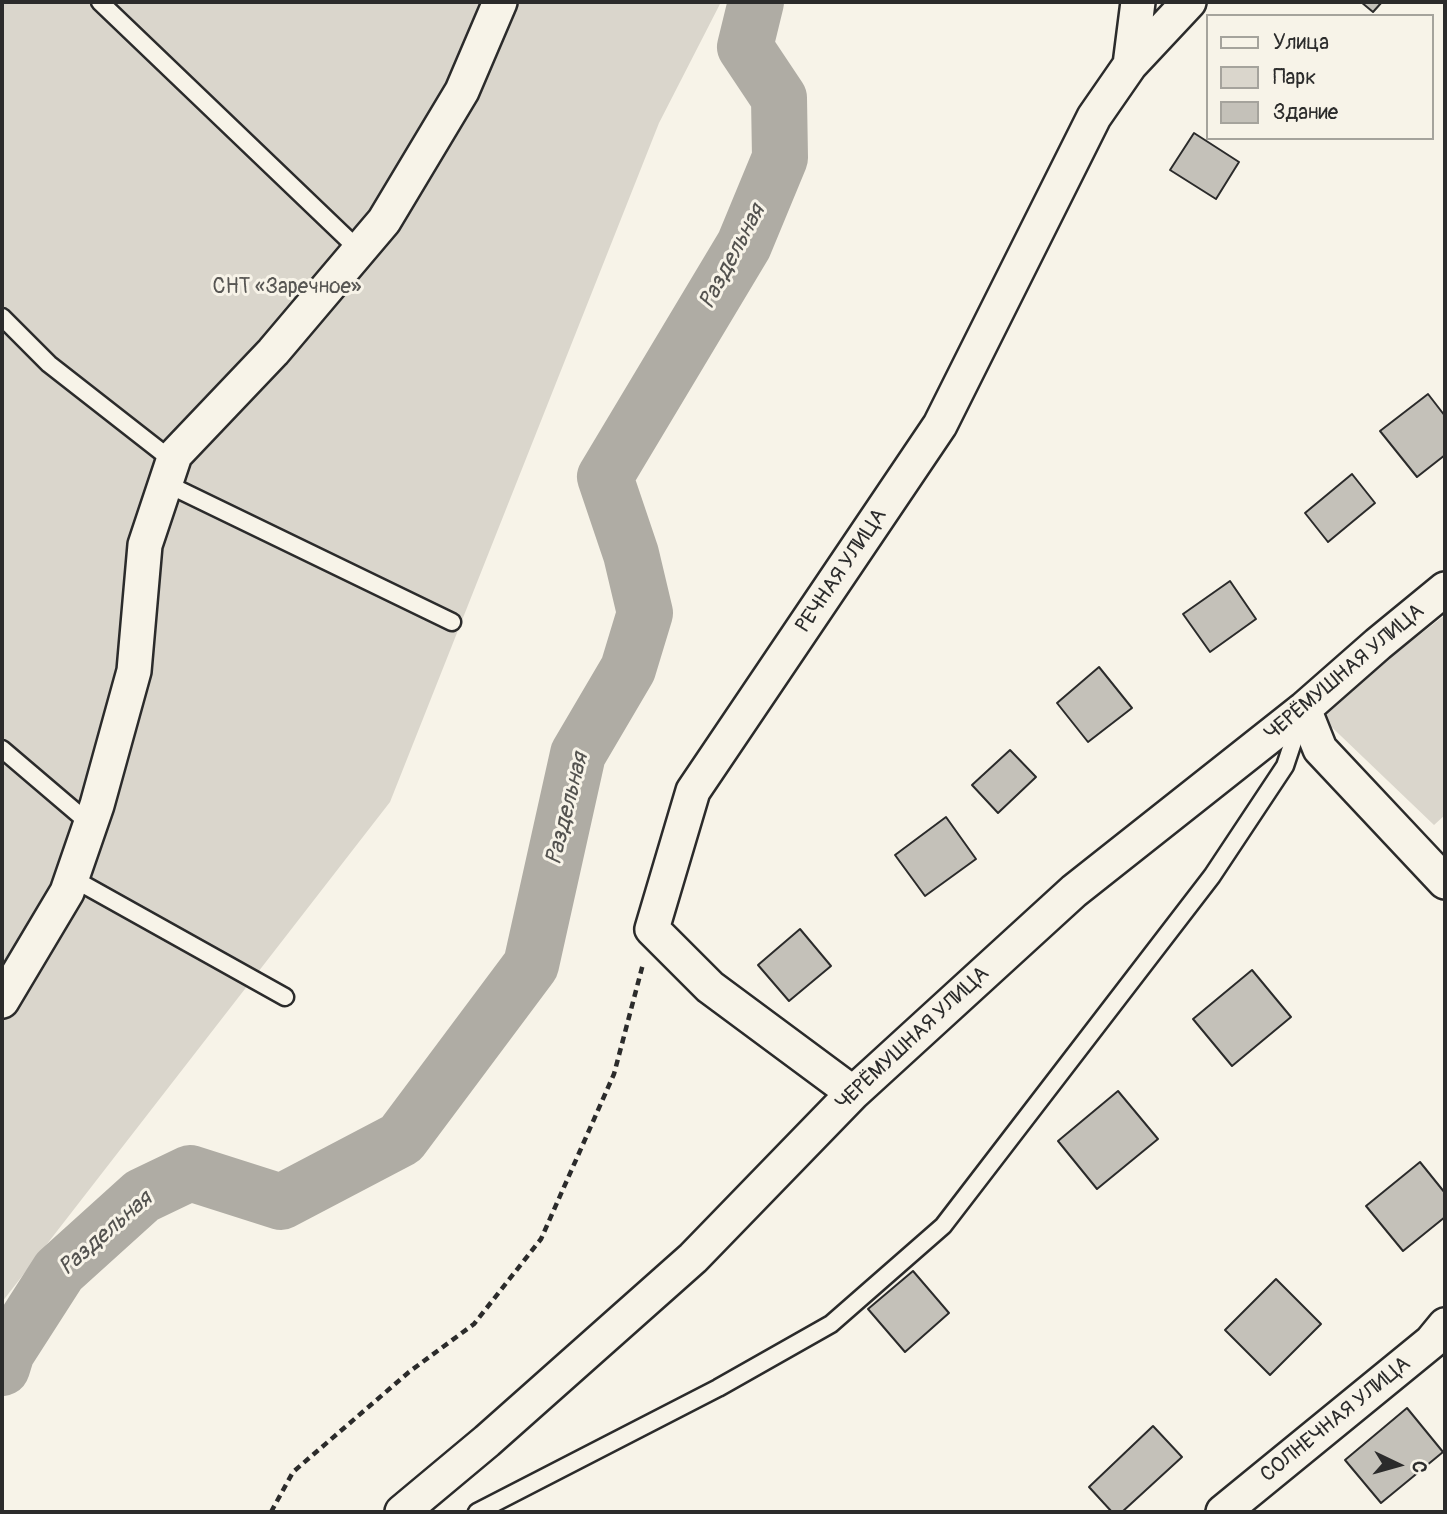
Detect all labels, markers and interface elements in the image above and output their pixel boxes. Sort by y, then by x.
legend [1206,14,1433,140]
text: Улица [1273,29,1329,56]
text: Парк [1273,64,1316,91]
text: Здание [1273,99,1338,126]
water label: Раздельная [694,200,772,314]
park label: СНТ «Заречное» [213,275,361,301]
street label: РЕЧНАЯ УЛИЦА [791,504,893,638]
street label: ЧЕРЁМУШНАЯ УЛИЦА [1260,599,1430,747]
water label: Раздельная [541,750,595,868]
street label: ЧЕРЁМУШНАЯ УЛИЦА [831,962,995,1116]
water label: Раздельная [54,1186,158,1282]
street label: СОЛНЕЧНАЯ УЛИЦА [1256,1352,1416,1488]
north arrow [1363,1430,1433,1500]
text: С [1406,1460,1431,1474]

